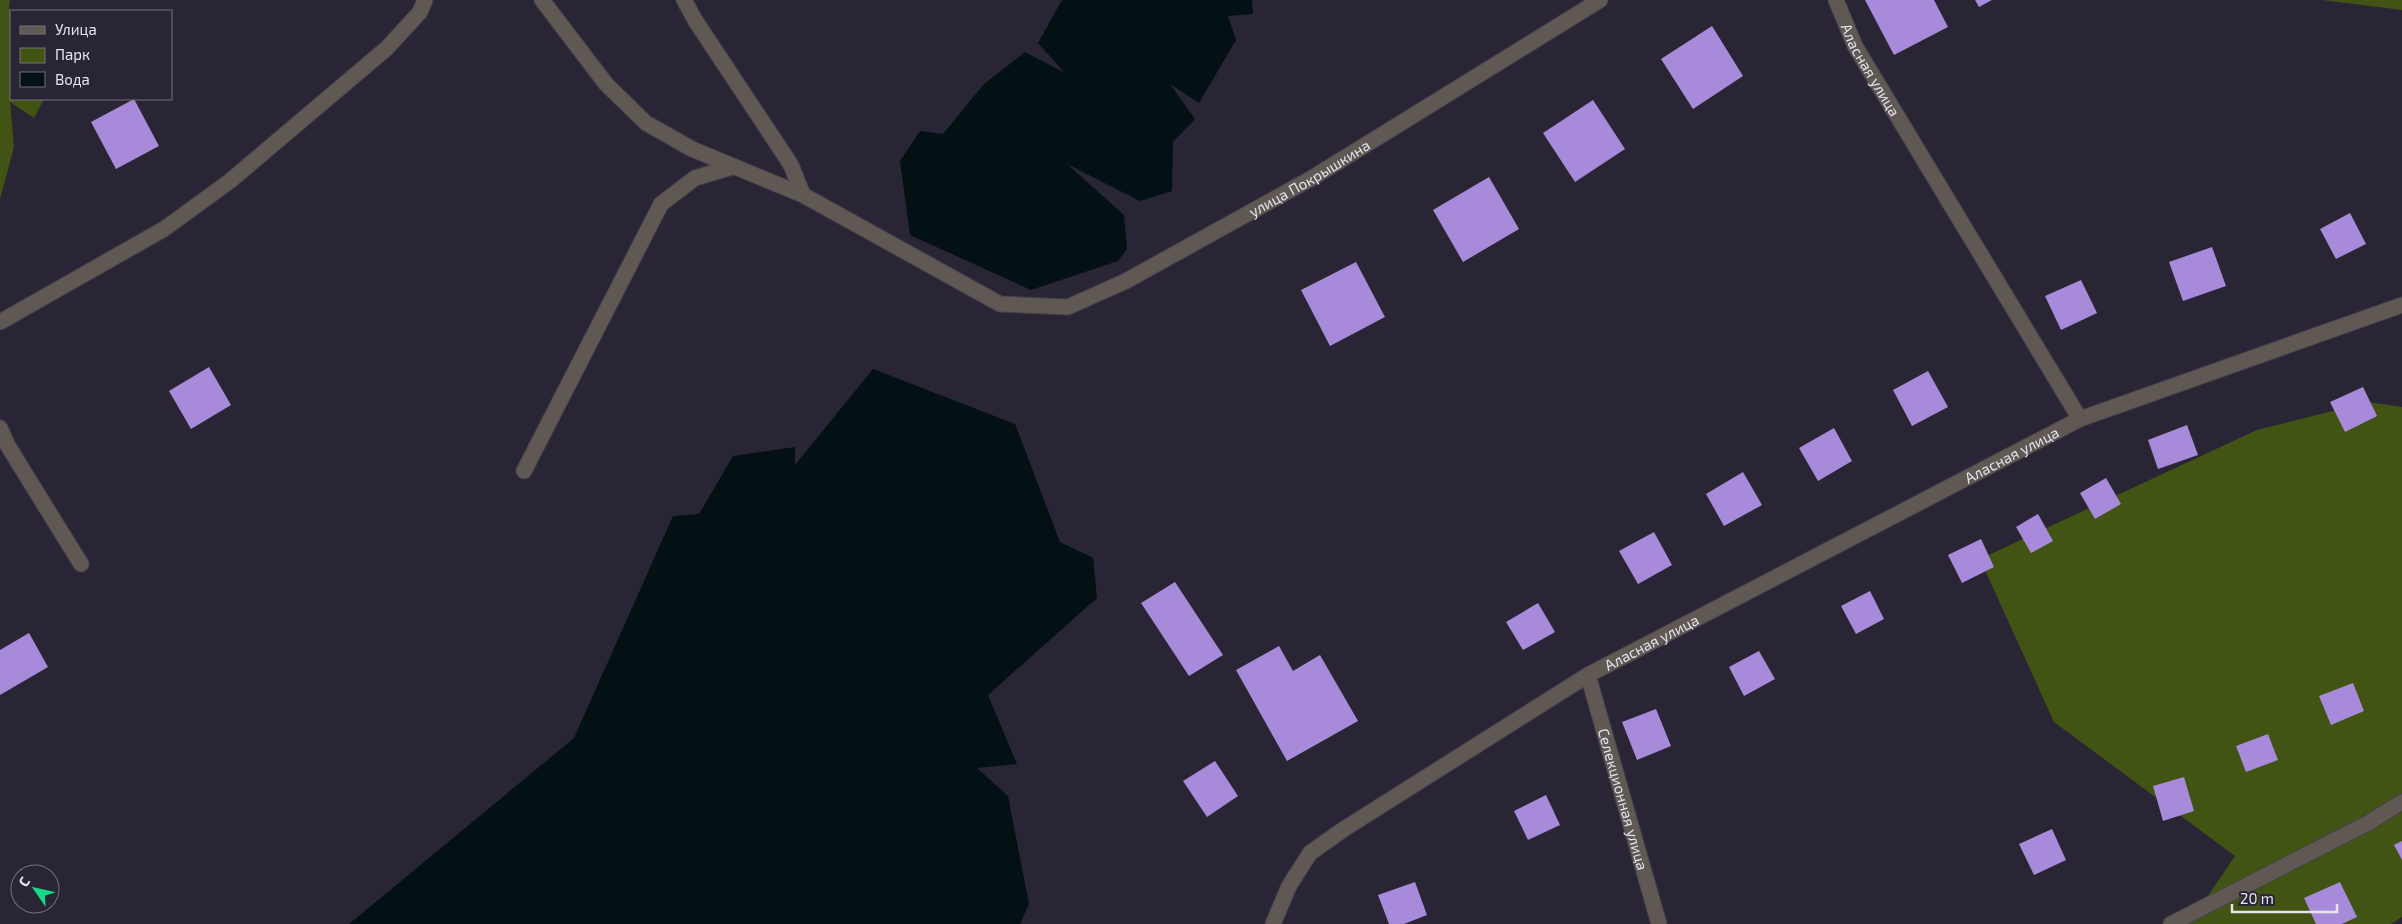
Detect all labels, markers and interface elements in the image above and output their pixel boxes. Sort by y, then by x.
legend [10,10,172,100]
text: Улица [55,20,97,38]
street label: Аласная улица [1838,21,1904,119]
text: Парк [55,45,90,63]
text: Вода [55,70,90,88]
street label: улица Покрышкина [1245,135,1373,221]
street label: Аласная улица [1961,423,2062,487]
street label: Аласная улица [1601,610,1702,674]
street label: Селекционная улица [1595,726,1652,872]
north arrow [10,864,60,914]
text: С [14,873,33,890]
scale bar [2232,882,2337,914]
text: 20 m [2240,889,2274,907]

